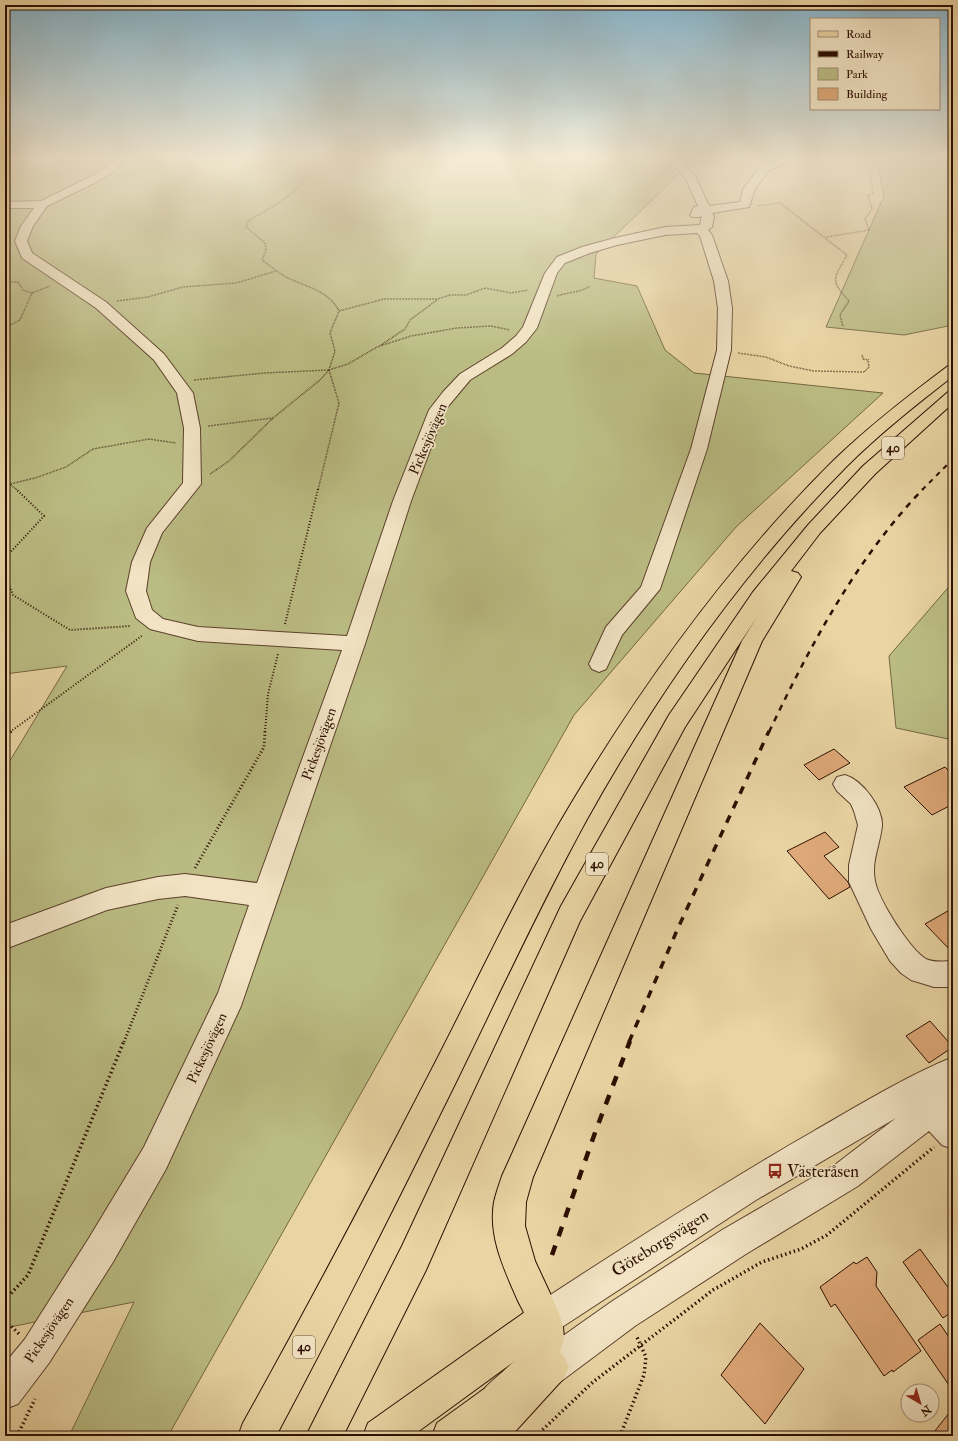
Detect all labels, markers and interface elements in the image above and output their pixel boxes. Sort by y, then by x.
legend [810,18,940,110]
text: Road [846,27,871,42]
text: Railway [846,47,884,62]
text: Park [846,67,868,82]
text: Building [846,87,889,102]
street label: Pickesjövägen [405,401,451,477]
road number: 40 [882,437,904,459]
street label: Pickesjövägen [298,705,340,783]
road number: 40 [586,853,608,875]
street label: Pickesjövägen [183,1010,231,1086]
place label: Västeråsen [787,1161,859,1182]
bus stop icon: Västeråsen [766,1162,784,1180]
street label: Göteborgsvägen [608,1205,713,1281]
street label: Pickesjövägen [21,1294,77,1366]
road number: 40 [293,1336,315,1358]
north arrow [900,1383,940,1423]
text: N [917,1402,935,1419]

